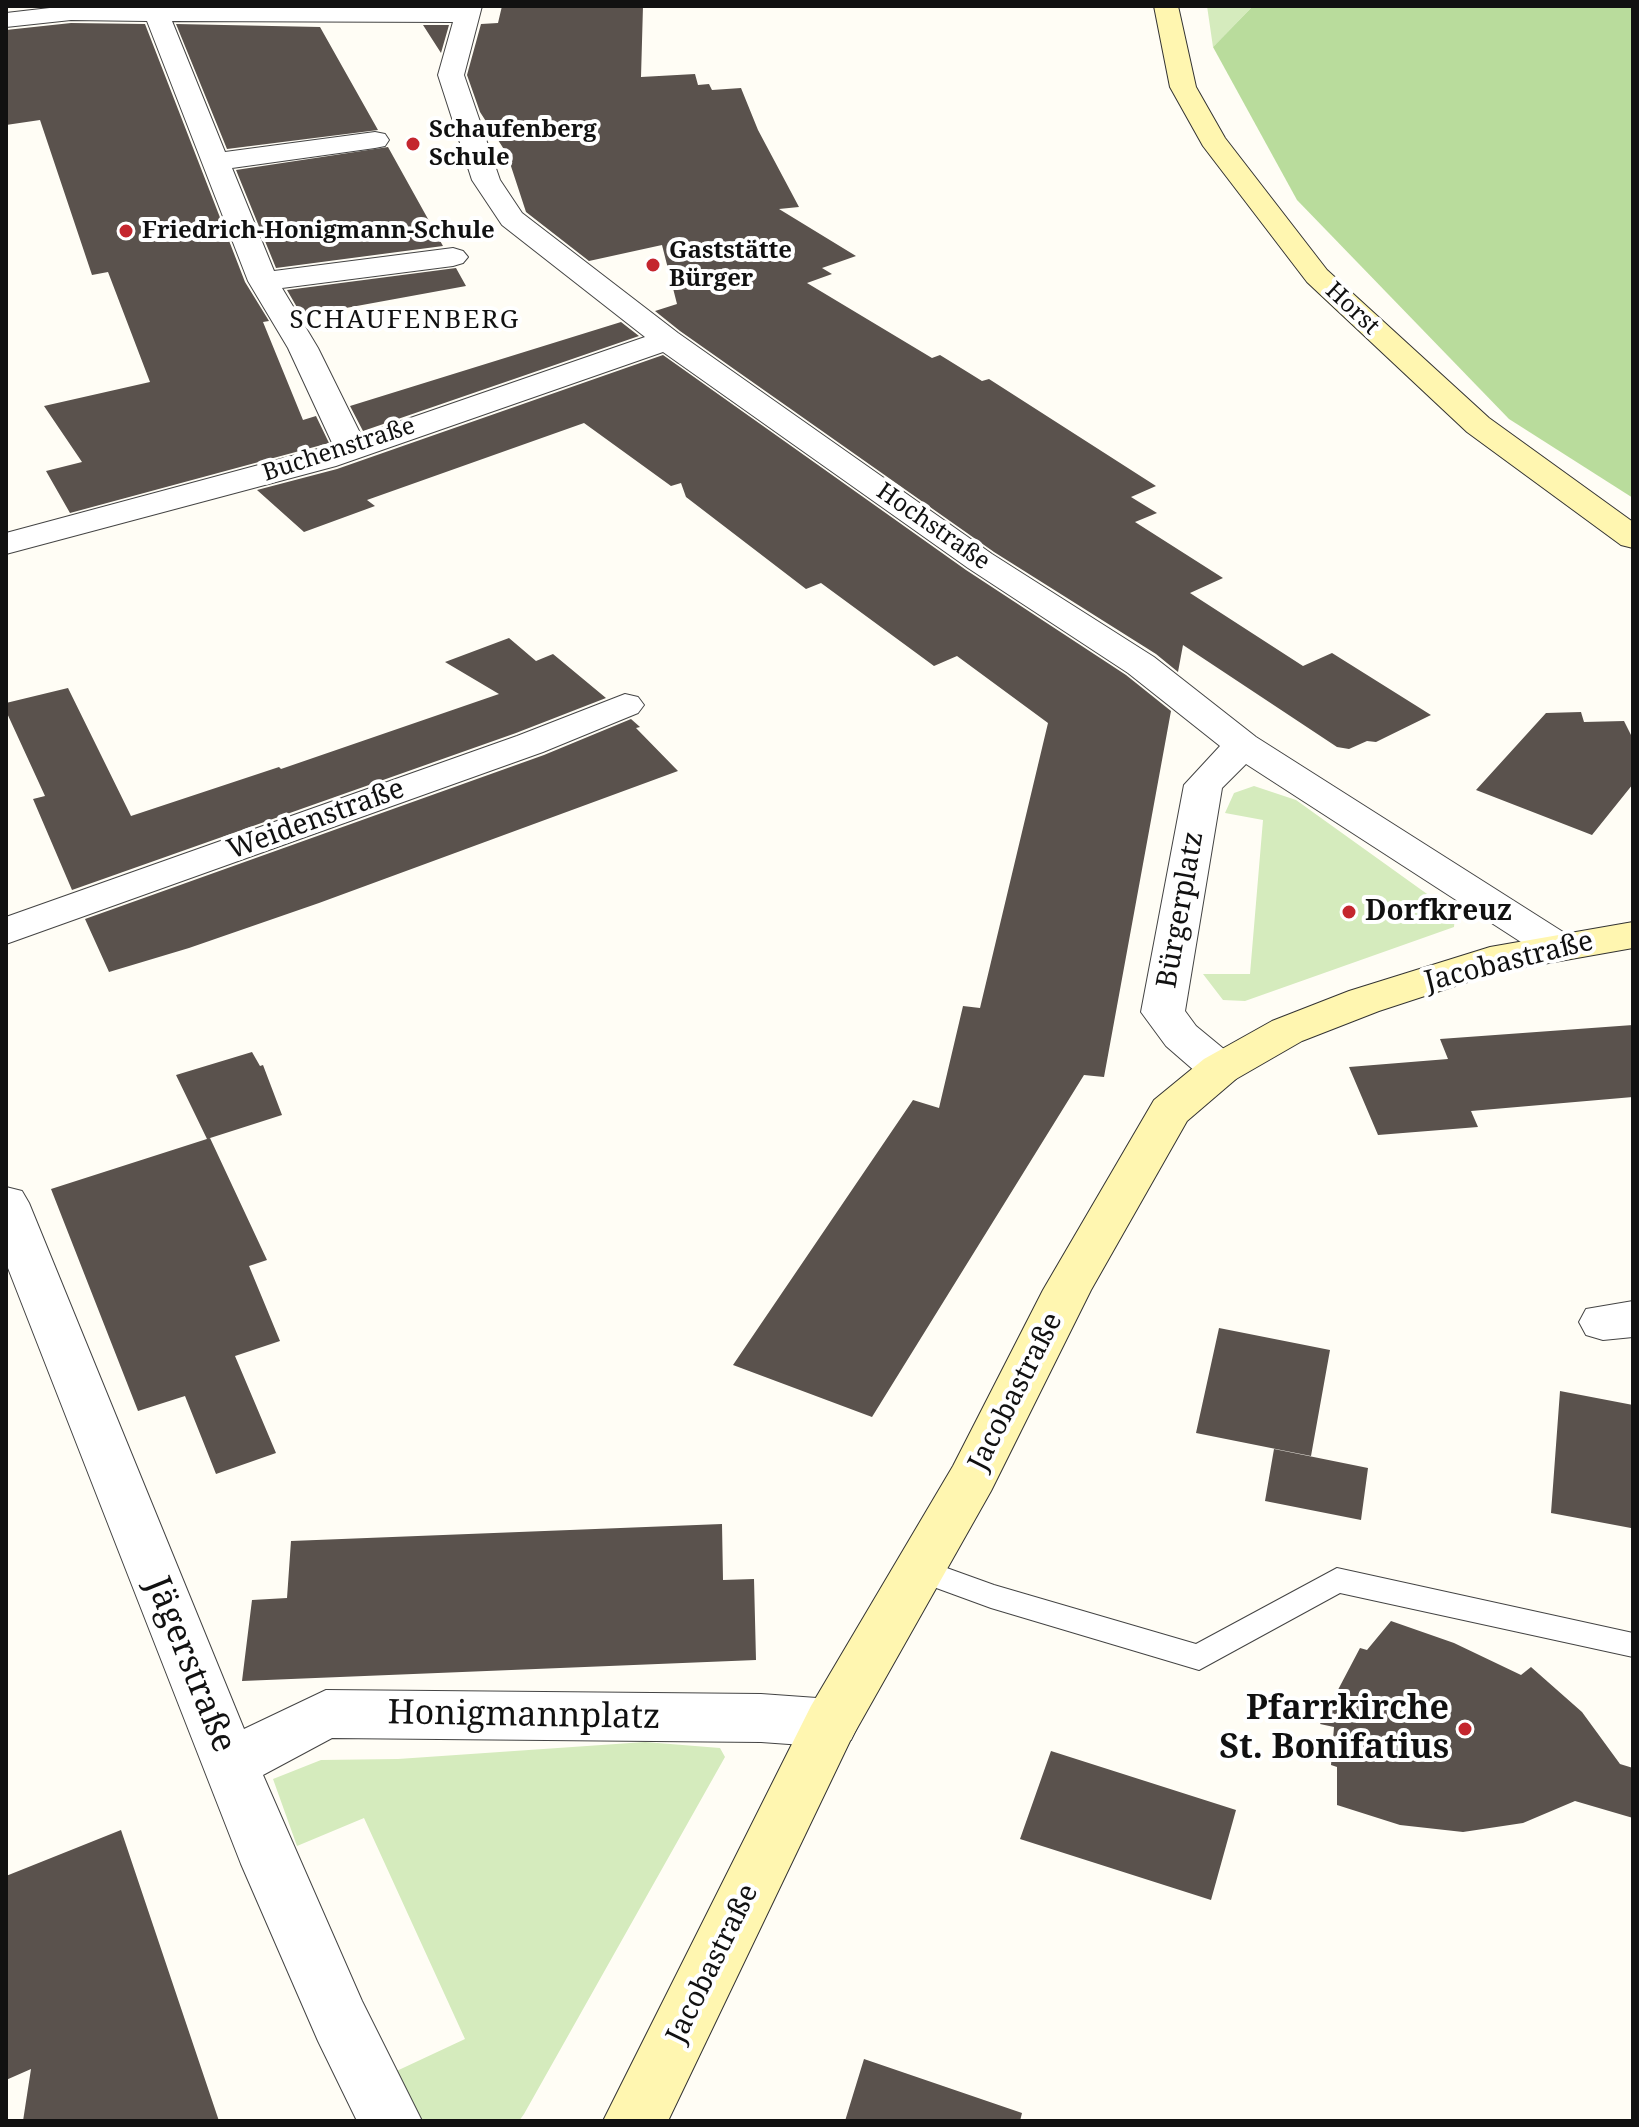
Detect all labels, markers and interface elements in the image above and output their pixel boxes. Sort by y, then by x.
place label: Schaufenberg Schule [429,116,597,172]
marker: Schaufenberg Schule [404,135,422,153]
place label: Friedrich-Honigmann-Schule [142,217,495,245]
marker: Friedrich-Honigmann-Schule [117,222,135,240]
place label: Gaststätte Bürger [669,237,792,293]
marker: Gaststätte Bürger [644,256,662,274]
street label: Horst [1319,277,1385,341]
district label: SCHAUFENBERG [290,305,520,337]
street label: Buchenstraße [259,412,419,488]
street label: Hochstraße [871,477,995,577]
street label: Weidenstraße [223,772,409,868]
street label: Bürgerplatz [1151,829,1211,991]
place label: Dorfkreuz [1365,895,1512,929]
marker: Dorfkreuz [1340,903,1358,921]
street label: Jacobastraße [1421,925,1597,999]
street label: Jacobastraße [962,1307,1070,1477]
street label: Jägerstraße [136,1571,244,1759]
place label: Pfarrkirche St. Bonifatius [1219,1689,1449,1768]
street label: Honigmannplatz [387,1693,661,1739]
marker: Pfarrkirche St. Bonifatius [1456,1720,1474,1738]
street label: Jacobastraße [660,1879,766,2049]

